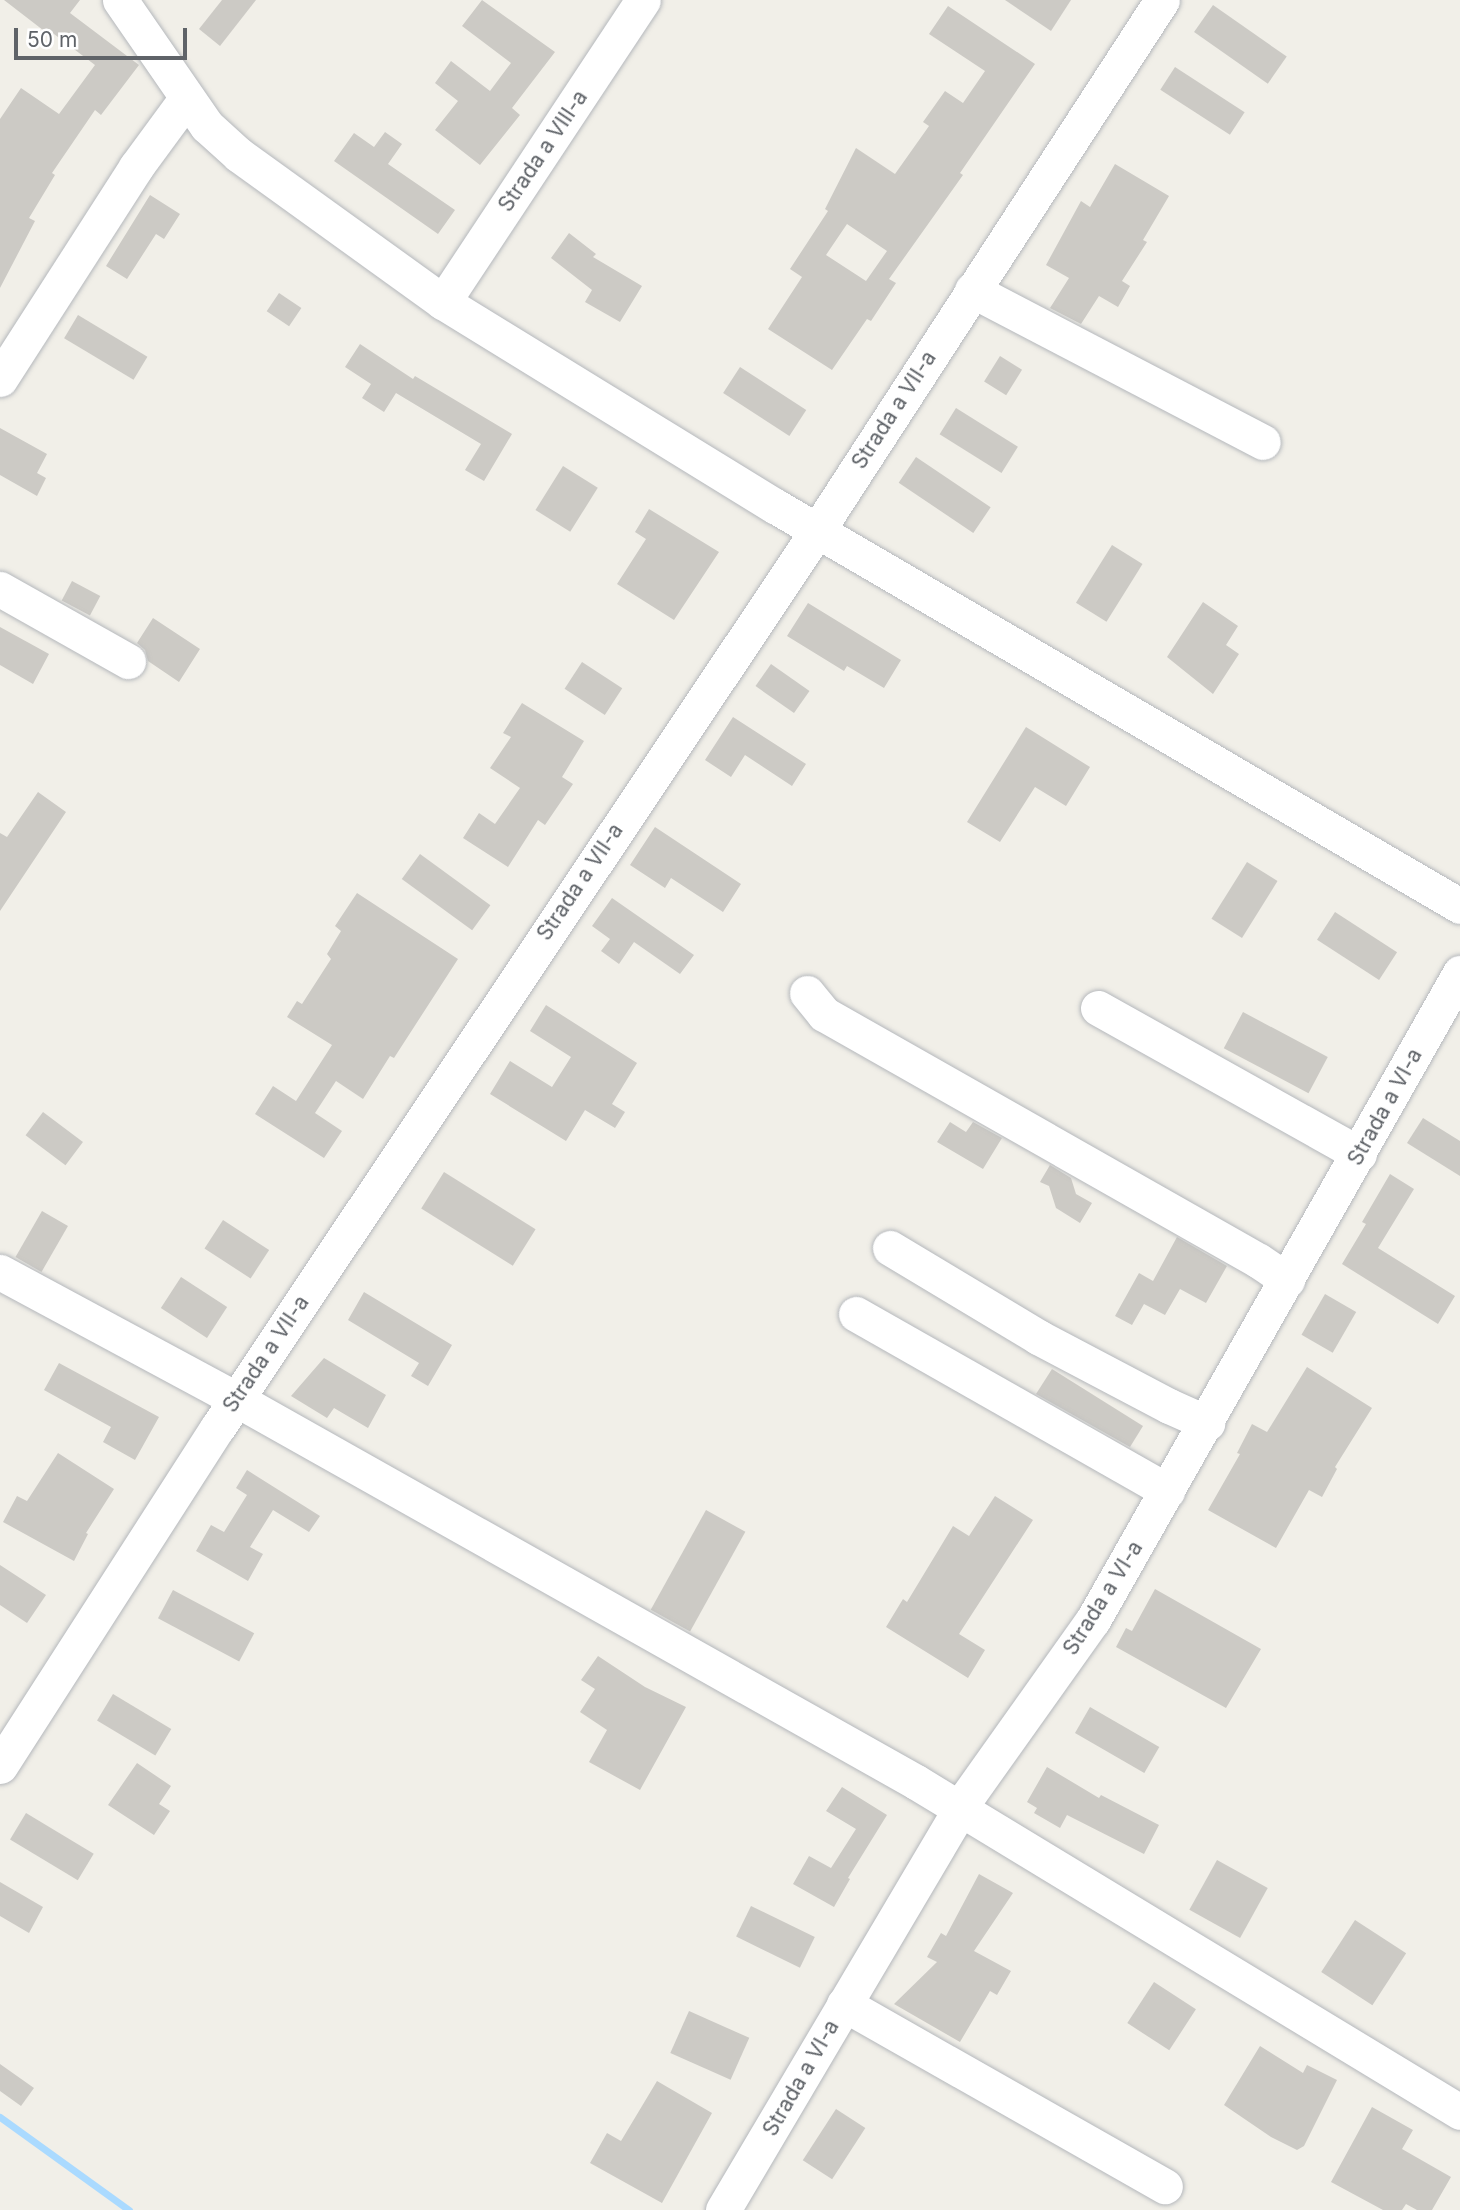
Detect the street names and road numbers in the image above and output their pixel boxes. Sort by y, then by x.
street label: Strada a VIII-a [493,85,593,217]
street label: Strada a VII-a [847,346,941,474]
street label: Strada a VII-a [532,819,628,945]
street label: Strada a VI-a [1342,1044,1428,1170]
street label: Strada a VII-a [218,1291,314,1417]
street label: Strada a VI-a [1058,1536,1148,1660]
street label: Strada a VI-a [758,2015,844,2141]

